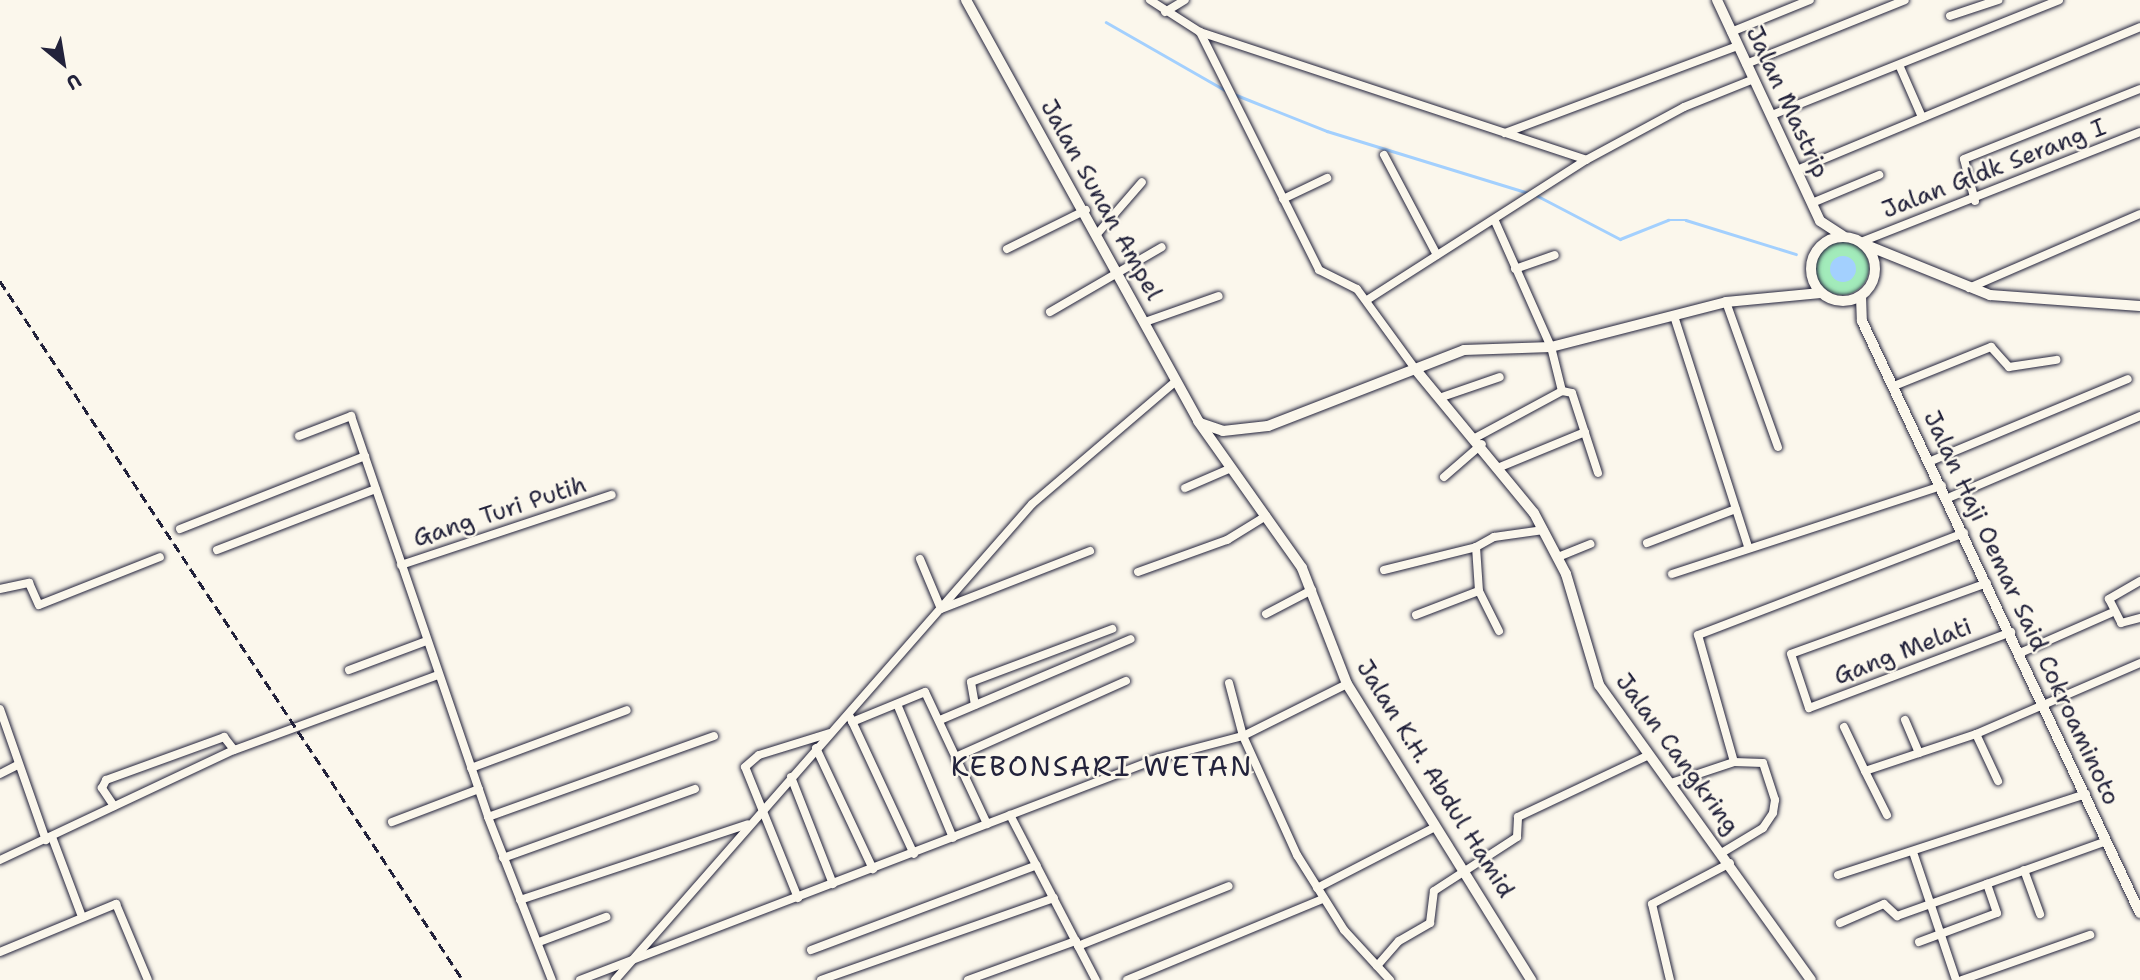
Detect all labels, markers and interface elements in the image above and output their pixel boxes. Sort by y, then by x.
street label: Jalan Mastrip [1739,21,1835,183]
north arrow [28,28,98,98]
text: U [62,68,86,96]
street label: Jalan Sunan Ampel [1034,95,1168,305]
street label: Jalan Gldk Serang I [1878,113,2110,225]
street label: Jalan Haji Oemar Said Cokroaminoto [1917,406,2125,810]
street label: Gang Turi Putih [410,470,590,554]
street label: Gang Melati [1830,613,1976,691]
street label: Jalan K.H. Abdul Hamid [1350,655,1520,903]
street label: Jalan Cangkring [1609,668,1745,840]
district label: KEBONSARI WETAN [953,749,1251,783]

